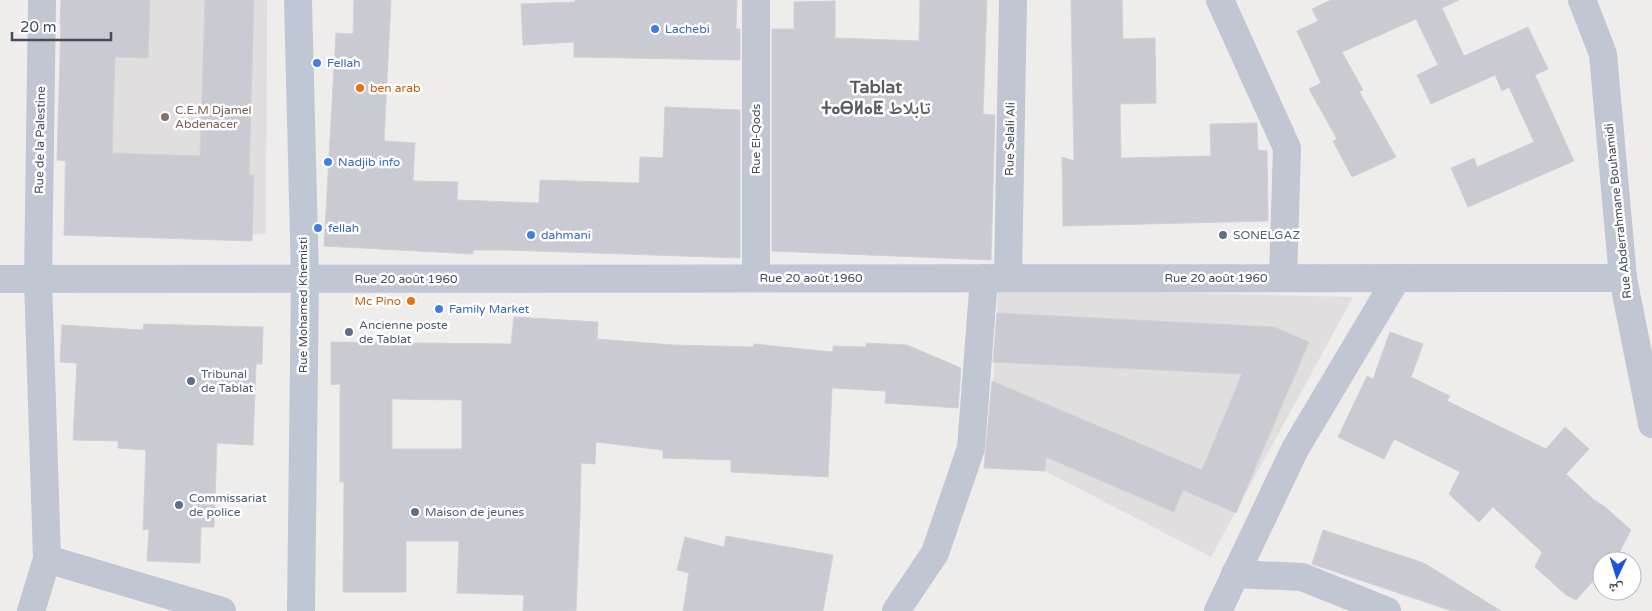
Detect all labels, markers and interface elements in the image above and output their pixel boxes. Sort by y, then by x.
scale bar [12,10,111,42]
text: 20 m [20,18,57,36]
place label: Lachebi [665,22,710,36]
marker: Lachebi [649,23,661,35]
place label: Fellah [327,56,361,70]
marker: Fellah [311,57,323,69]
district label: Tablat ⵜⴰⴱⵍⴰⵟ تابلاط [822,76,931,119]
place label: ben arab [370,81,420,95]
marker: ben arab [354,82,366,94]
street label: Rue de la Palestine [32,86,48,194]
street label: Rue Selali Ali [1002,102,1018,176]
place label: C.E.M Djamel Abdenacer [175,103,251,131]
street label: Rue El-Qods [749,103,763,174]
marker: C.E.M Djamel Abdenacer [159,111,171,123]
street label: Rue Abderrahmane Bouhamidi [1602,123,1634,299]
place label: Nadjib info [338,155,400,169]
marker: Nadjib info [322,156,334,168]
place label: fellah [328,221,359,235]
marker: fellah [312,222,324,234]
place label: dahmani [541,228,591,242]
place label: SONELGAZ [1233,228,1300,242]
marker: dahmani [525,229,537,241]
marker: SONELGAZ [1217,229,1229,241]
street label: Rue Mohamed Khemisti [296,237,310,373]
street label: Rue 20 août 1960 [759,271,863,285]
street label: Rue 20 août 1960 [1164,271,1268,285]
street label: Rue 20 août 1960 [354,272,458,286]
place label: Mc Pino [354,294,401,308]
marker: Mc Pino [405,295,417,307]
place label: Family Market [449,302,530,316]
marker: Family Market [433,303,445,315]
place label: Ancienne poste de Tablat [359,318,448,346]
marker: Ancienne poste de Tablat [343,326,355,338]
place label: Tribunal de Tablat [201,367,254,395]
marker: Tribunal de Tablat [185,375,197,387]
place label: Commissariat de police [189,491,267,519]
marker: Commissariat de police [173,499,185,511]
place label: Maison de jeunes [425,505,525,519]
marker: Maison de jeunes [409,506,421,518]
north arrow [1592,551,1642,601]
text: ش [1608,579,1624,597]

